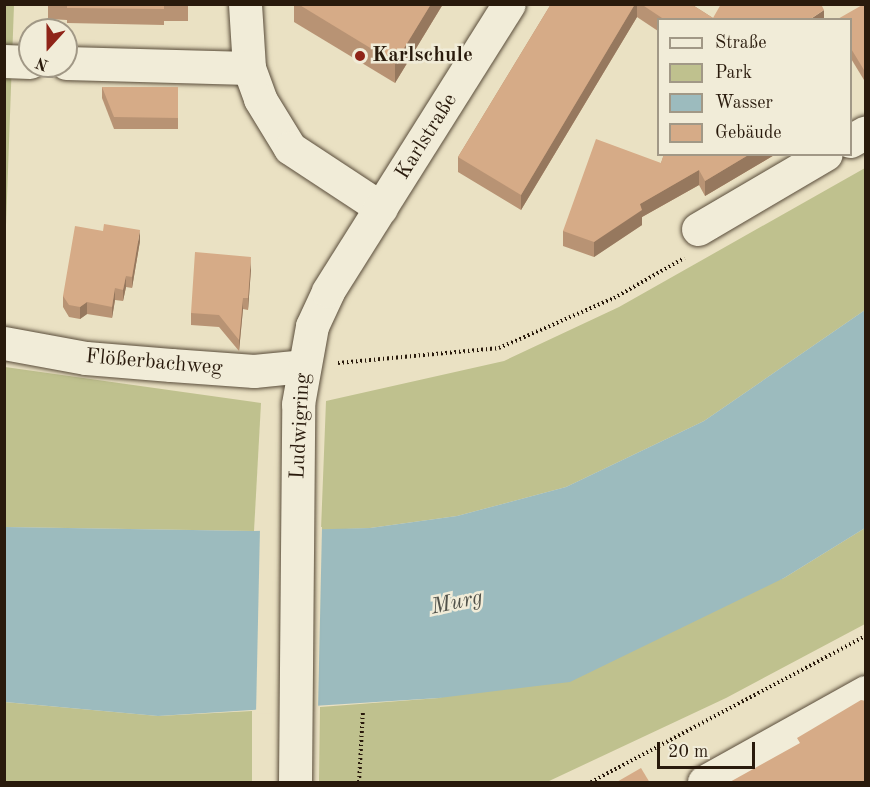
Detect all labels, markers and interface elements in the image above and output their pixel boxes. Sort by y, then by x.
north arrow [18,18,78,78]
legend [657,18,852,156]
text: Straße [715,34,766,52]
place label: Karlschule [372,43,473,69]
marker: Karlschule [353,49,367,63]
text: N [34,53,51,73]
text: Park [715,64,752,82]
street label: Karlstraße [391,89,463,185]
text: Wasser [715,94,773,112]
text: Gebäude [715,124,782,142]
street label: Flößerbachweg [84,344,224,382]
street label: Ludwigring [286,372,316,480]
water label: Murg [429,585,485,621]
scale bar [660,730,758,768]
text: 20 m [668,743,708,761]

